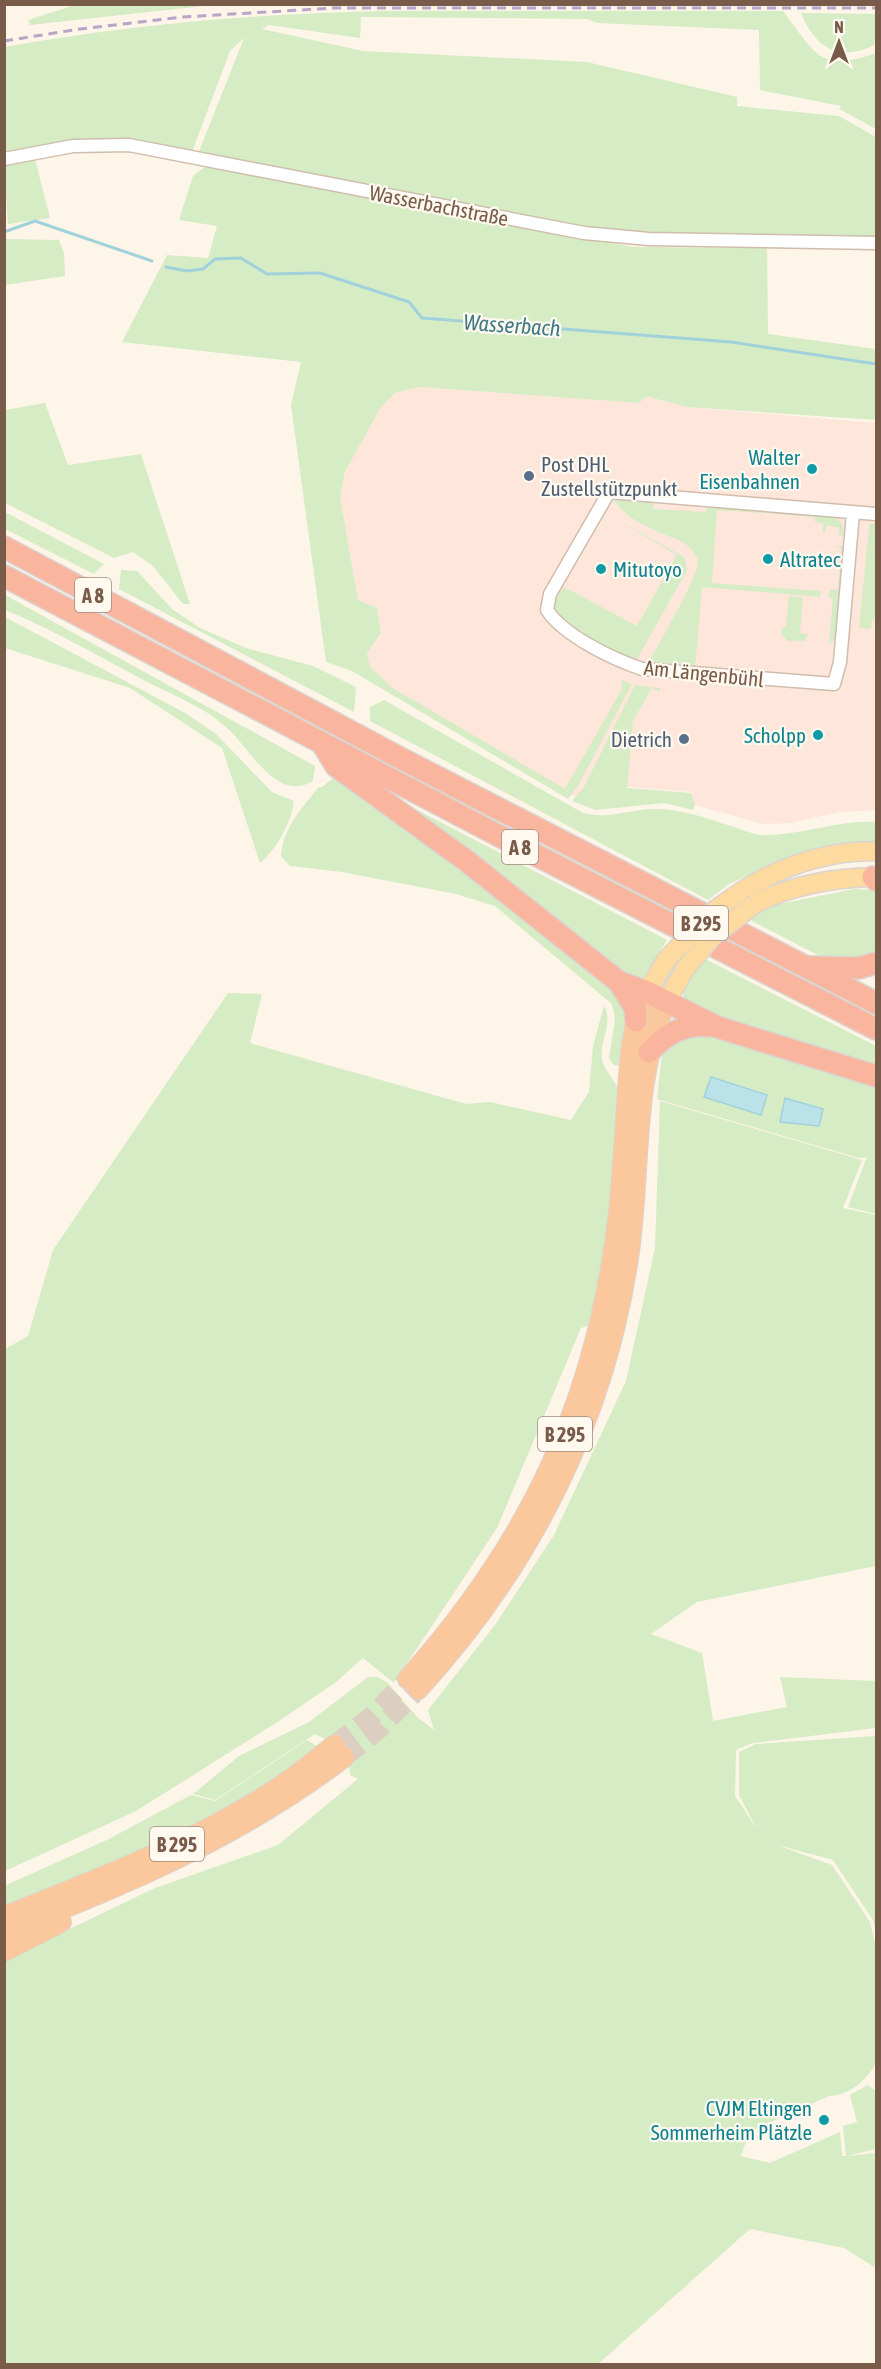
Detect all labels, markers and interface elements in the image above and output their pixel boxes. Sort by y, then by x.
north arrow [809,12,869,72]
text: N [834,18,844,36]
street label: Wasserbachstraße [368,180,510,230]
water label: Wasserbach [463,309,562,341]
place label: Walter Eisenbahnen [699,445,801,493]
place label: Post DHL Zustellstützpunkt [541,452,677,500]
marker: Walter Eisenbahnen [805,462,819,476]
marker: Post DHL Zustellstützpunkt [522,469,536,483]
place label: Altratec [780,547,841,571]
marker: Altratec [761,552,775,566]
place label: Mitutoyo [613,557,682,581]
marker: Mitutoyo [594,562,608,576]
road number: A 8 [75,578,111,612]
street label: Am Längenbühl [643,655,766,691]
place label: Scholpp [744,723,806,747]
place label: Dietrich [611,727,672,751]
marker: Scholpp [811,728,825,742]
marker: Dietrich [677,732,691,746]
road number: A 8 [502,830,538,864]
road number: B 295 [674,906,728,940]
road number: B 295 [538,1417,592,1451]
road number: B 295 [150,1827,204,1861]
place label: CVJM Eltingen Sommerheim Plätzle [651,2096,812,2144]
marker: CVJM Eltingen Sommerheim Plätzle [817,2113,831,2127]

